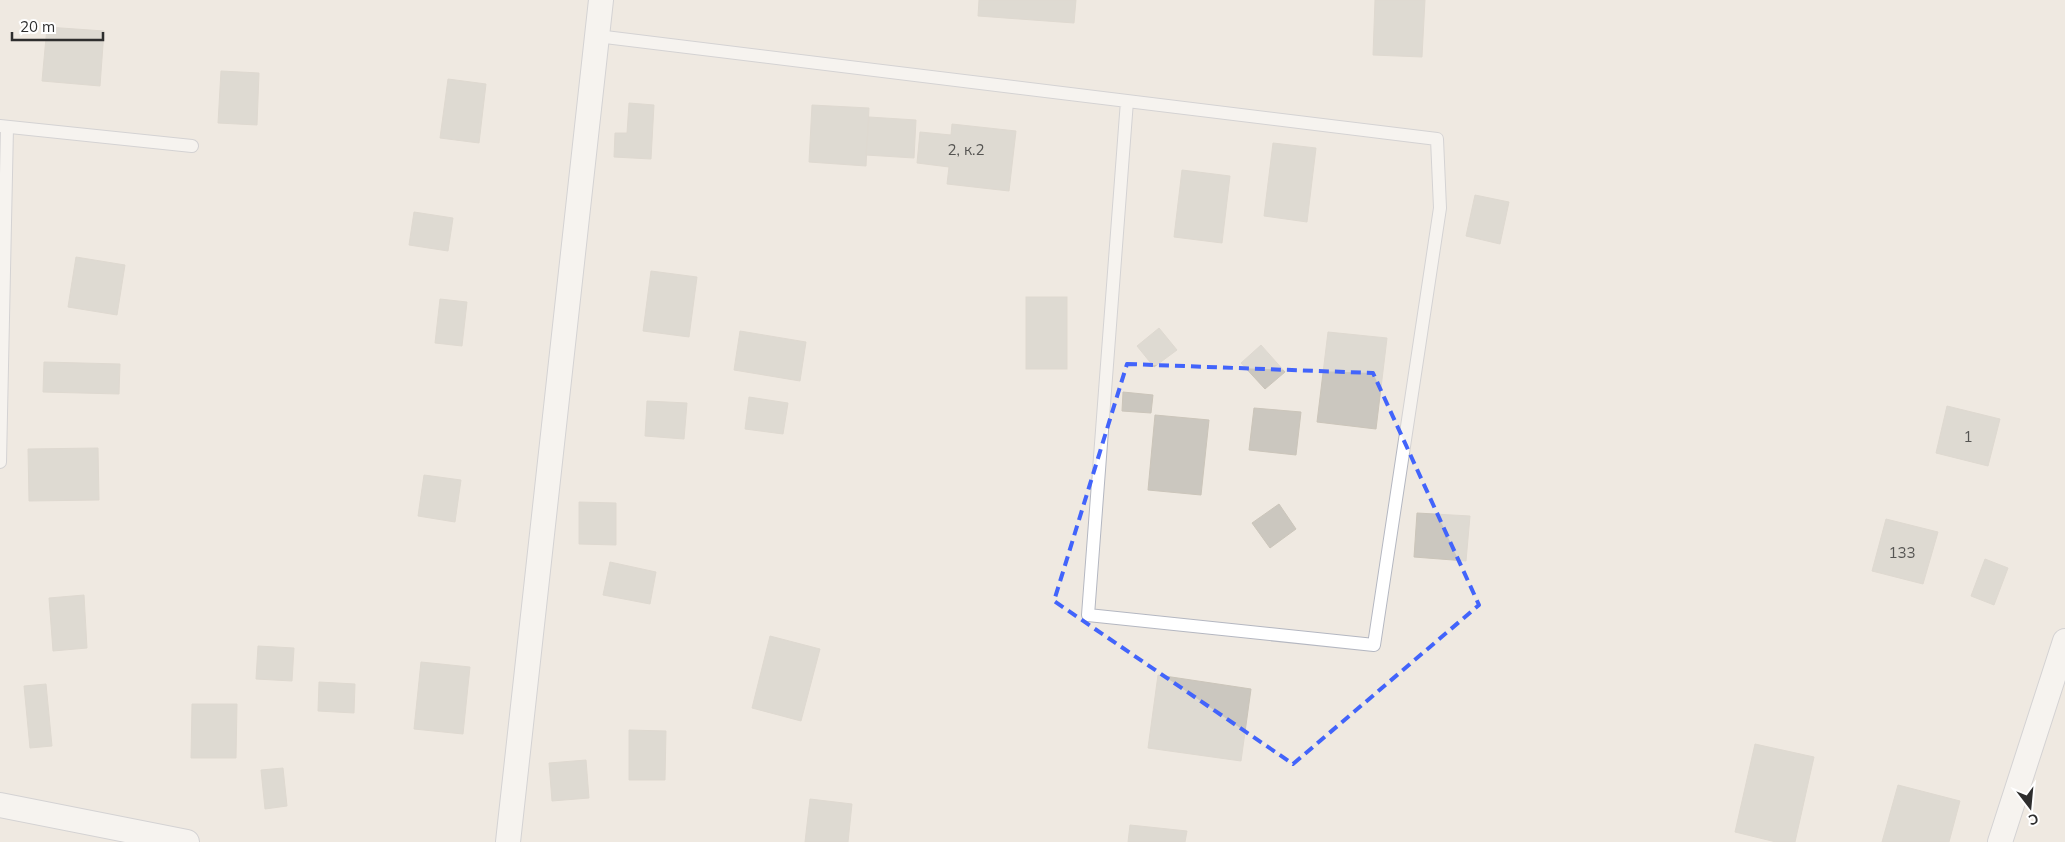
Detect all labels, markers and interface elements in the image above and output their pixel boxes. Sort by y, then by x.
scale bar [12,10,104,42]
text: 20 m [20,17,55,36]
house number: 2, к.2 [948,140,984,159]
house number: 1 [1963,427,1973,446]
house number: 133 [1888,543,1916,562]
north arrow [2005,782,2055,832]
text: С [2026,810,2041,829]

